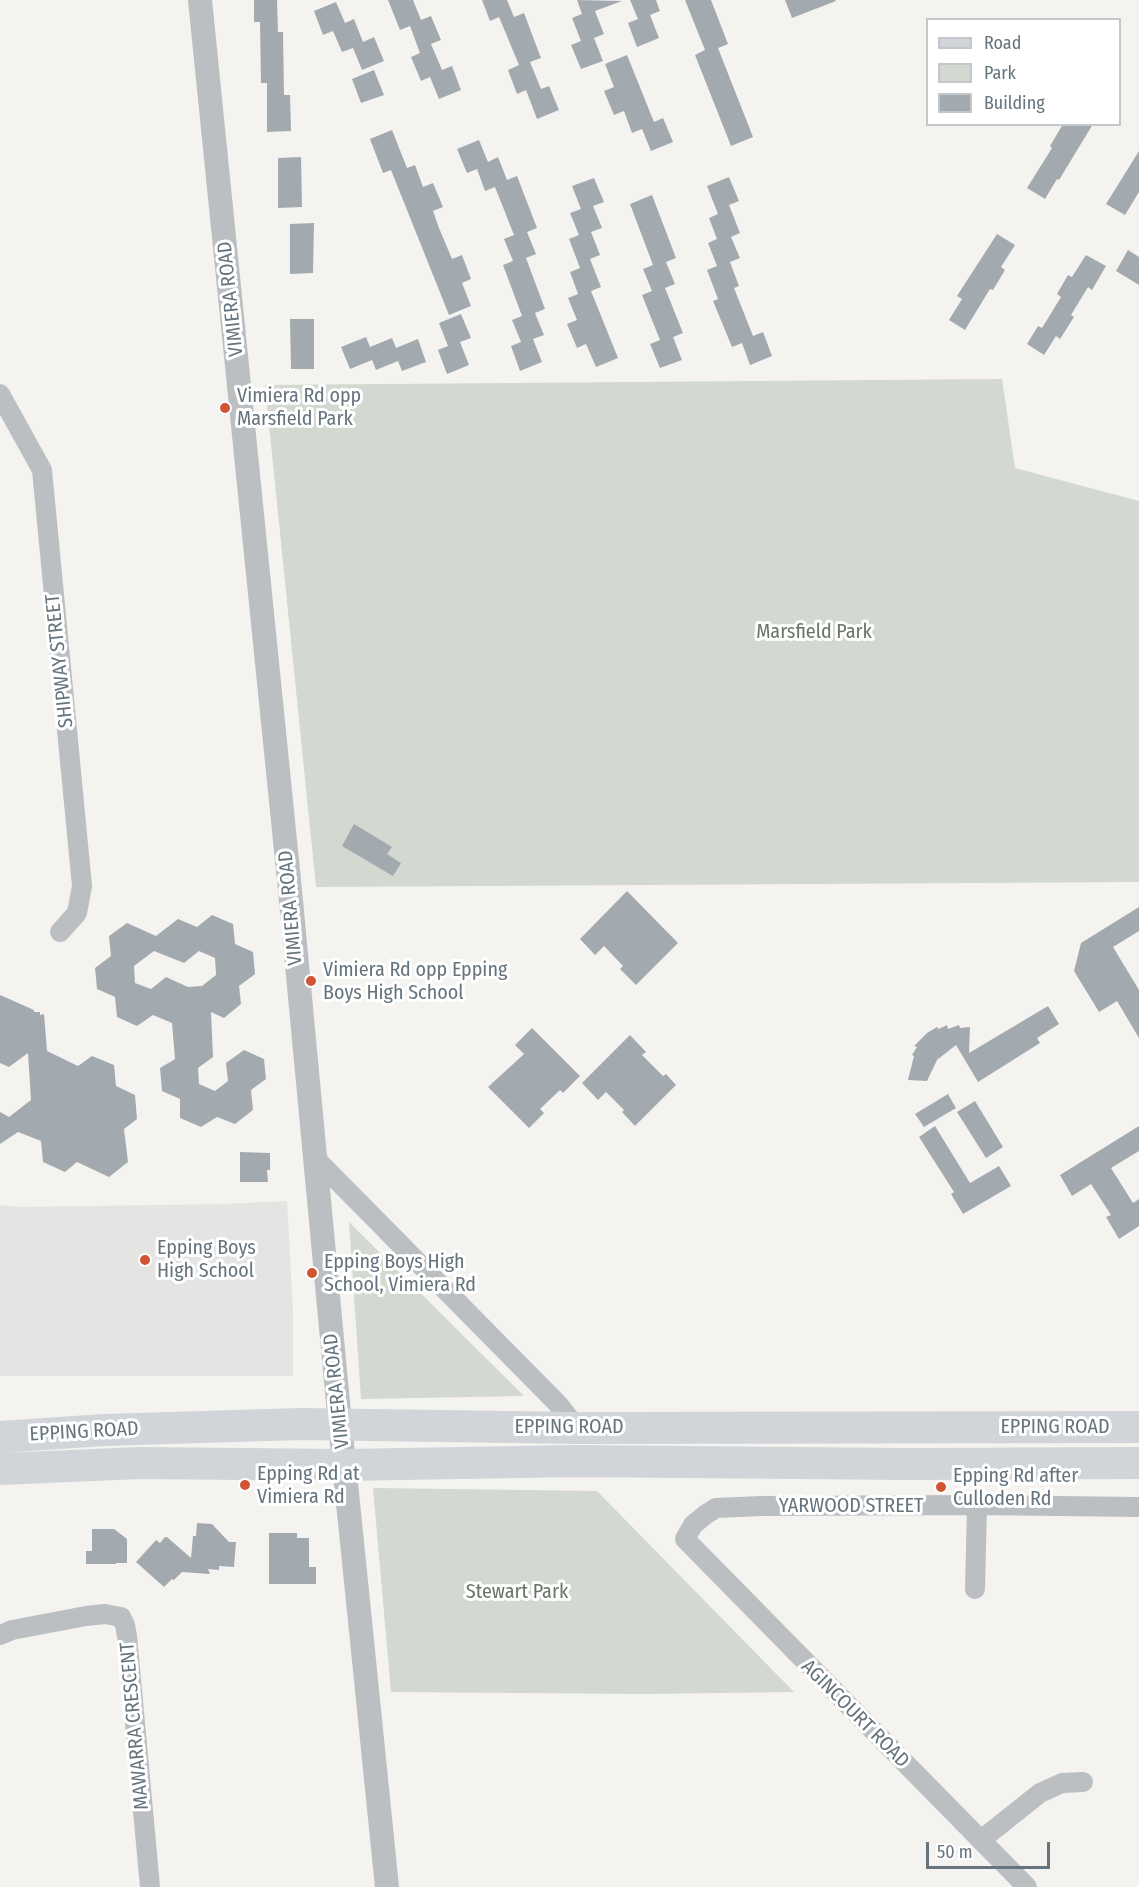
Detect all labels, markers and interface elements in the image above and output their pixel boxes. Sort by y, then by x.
legend [926,18,1121,126]
text: Road [984,32,1021,54]
text: Park [984,62,1016,84]
text: Building [984,92,1045,114]
street label: VIMIERA ROAD [213,240,249,358]
place label: Vimiera Rd opp Marsfield Park [237,384,361,431]
marker: Vimiera Rd opp Marsfield Park [218,401,232,415]
street label: SHIPWAY STREET [41,593,79,729]
park label: Marsfield Park [756,620,872,644]
street label: VIMIERA ROAD [274,849,308,967]
place label: Vimiera Rd opp Epping Boys High School [323,958,507,1005]
marker: Vimiera Rd opp Epping Boys High School [304,974,318,988]
place label: Epping Boys High School [157,1236,256,1283]
place label: Epping Boys High School, Vimiera Rd [324,1250,476,1297]
marker: Epping Boys High School [138,1253,152,1267]
marker: Epping Boys High School, Vimiera Rd [305,1266,319,1280]
street label: VIMIERA ROAD [319,1332,355,1450]
street label: EPPING ROAD [514,1415,624,1439]
street label: EPPING ROAD [1000,1415,1110,1439]
street label: EPPING ROAD [29,1417,139,1447]
place label: Epping Rd at Vimiera Rd [257,1462,359,1509]
place label: Epping Rd after Culloden Rd [953,1464,1078,1511]
marker: Epping Rd at Vimiera Rd [238,1478,252,1492]
marker: Epping Rd after Culloden Rd [934,1480,948,1494]
street label: YARWOOD STREET [779,1494,923,1518]
park label: Stewart Park [466,1580,568,1604]
street label: MAWARRA CRESCENT [116,1641,154,1811]
street label: AGINCOURT ROAD [796,1655,914,1773]
scale bar [929,1830,1054,1868]
text: 50 m [937,1841,973,1863]

